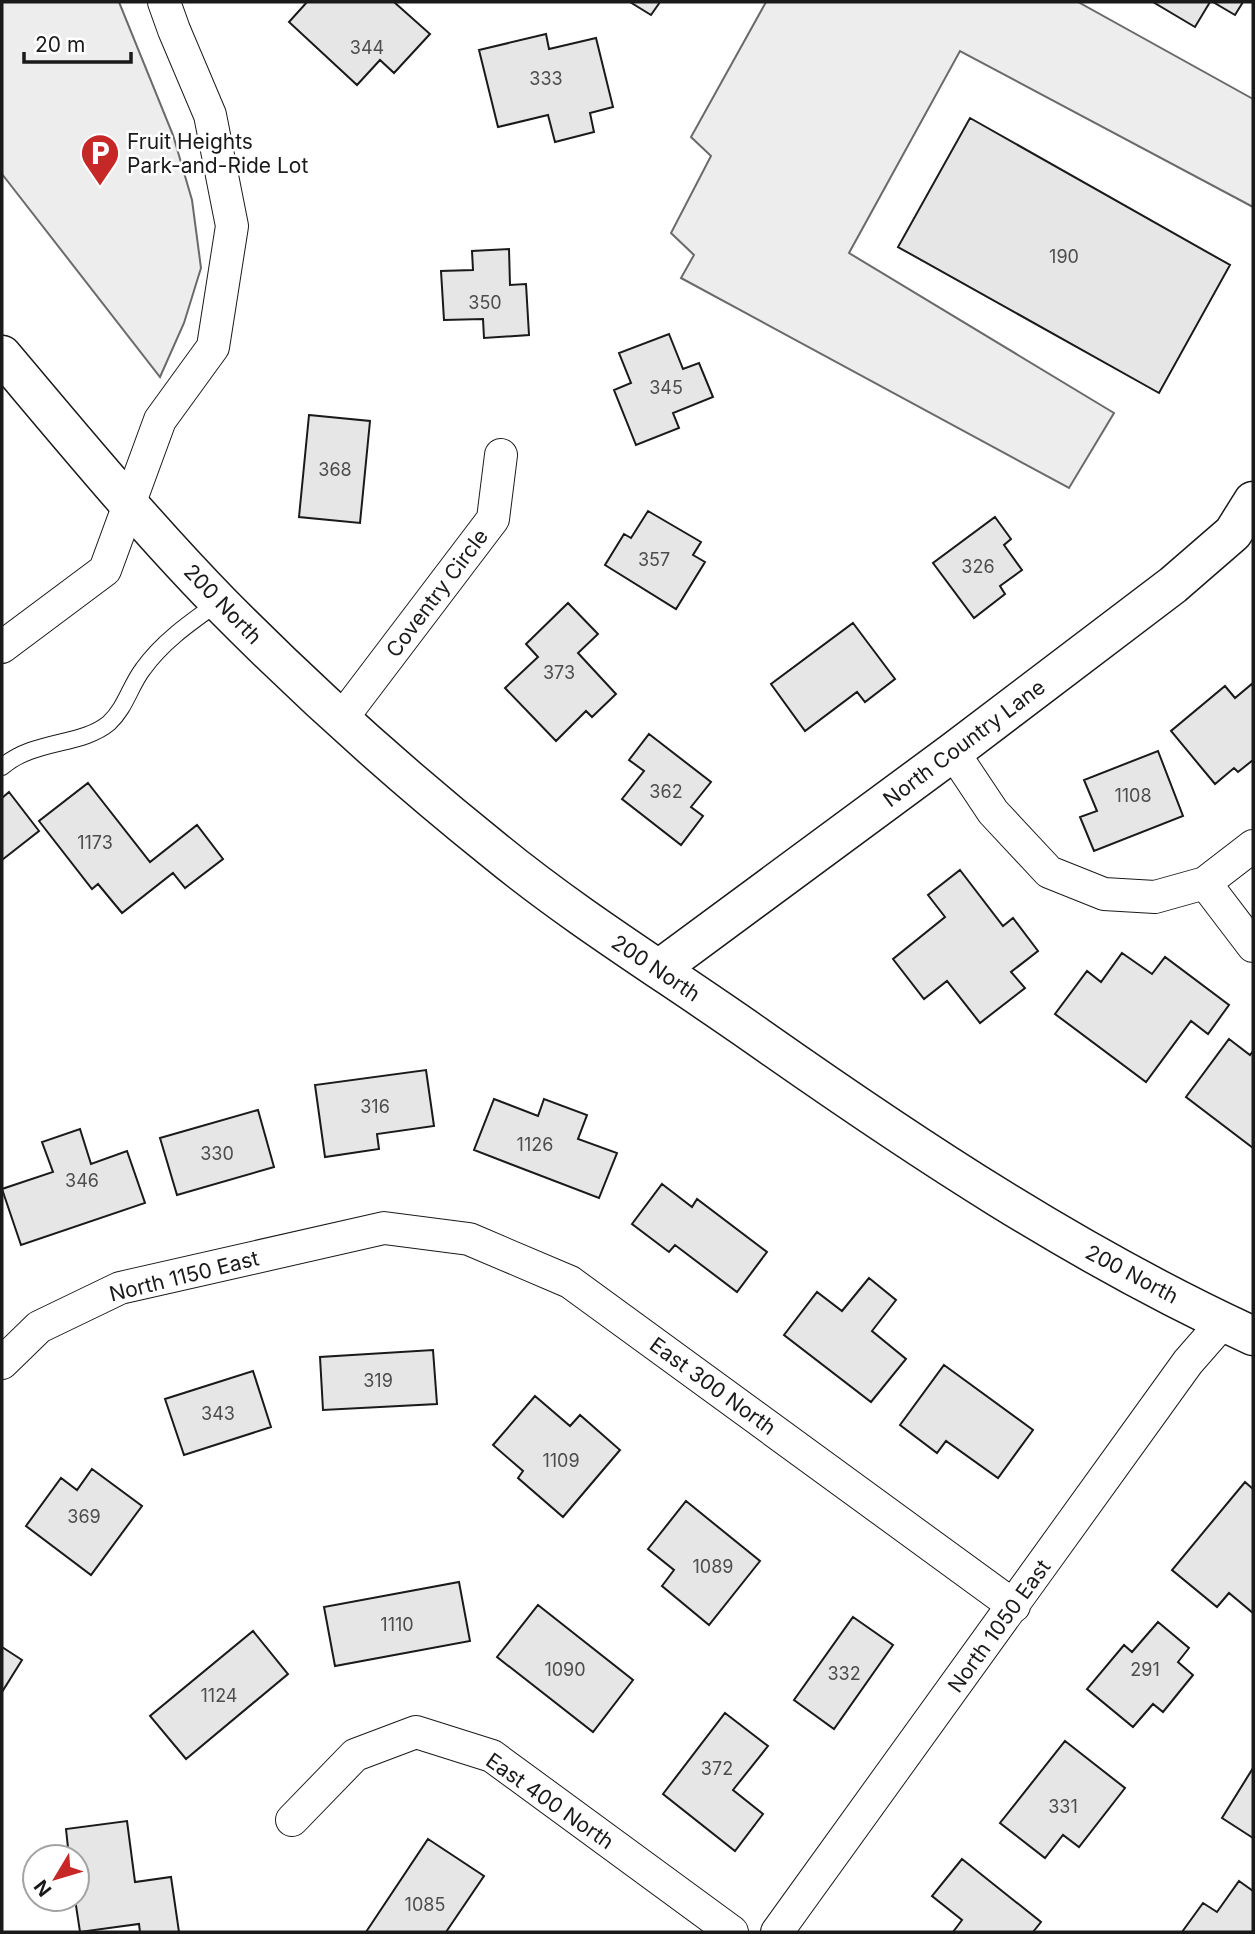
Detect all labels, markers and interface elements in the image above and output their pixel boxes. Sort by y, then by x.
scale bar [24,21,131,65]
text: 20 m [35,32,85,57]
house number: 344 [350,37,384,58]
house number: 333 [529,68,563,89]
place label: Fruit Heights Park-and-Ride Lot [127,129,308,178]
parking icon: Fruit Heights Park-and-Ride Lot [79,132,121,187]
house number: 190 [1049,246,1079,267]
house number: 350 [468,292,502,313]
house number: 345 [649,377,683,398]
house number: 368 [318,459,352,480]
street label: Coventry Circle [381,524,493,662]
house number: 357 [638,549,670,570]
house number: 326 [961,556,995,577]
street label: 200 North [179,559,267,649]
house number: 373 [543,662,575,683]
street label: North Country Lane [878,674,1050,812]
house number: 362 [649,781,683,802]
house number: 1108 [1114,785,1152,806]
house number: 1173 [77,832,113,853]
street label: 200 North [607,929,705,1007]
house number: 316 [360,1096,390,1117]
house number: 1126 [517,1134,553,1155]
house number: 330 [200,1143,234,1164]
house number: 346 [65,1170,99,1191]
street label: 200 North [1081,1239,1183,1309]
street label: North 1150 East [107,1245,261,1307]
street label: East 300 North [645,1332,781,1440]
house number: 319 [363,1370,393,1391]
house number: 343 [201,1403,235,1424]
house number: 1109 [542,1450,580,1471]
house number: 369 [67,1506,101,1527]
street label: North 1050 East [942,1555,1056,1697]
house number: 1089 [693,1556,733,1577]
house number: 1110 [380,1614,414,1635]
house number: 1090 [544,1659,586,1680]
house number: 291 [1130,1659,1160,1680]
house number: 332 [827,1663,861,1684]
house number: 1124 [201,1685,237,1706]
street label: East 400 North [481,1748,619,1854]
house number: 372 [701,1758,733,1779]
house number: 331 [1048,1796,1078,1817]
north arrow [21,1843,91,1913]
text: N [29,1875,57,1901]
house number: 1085 [405,1894,445,1915]

